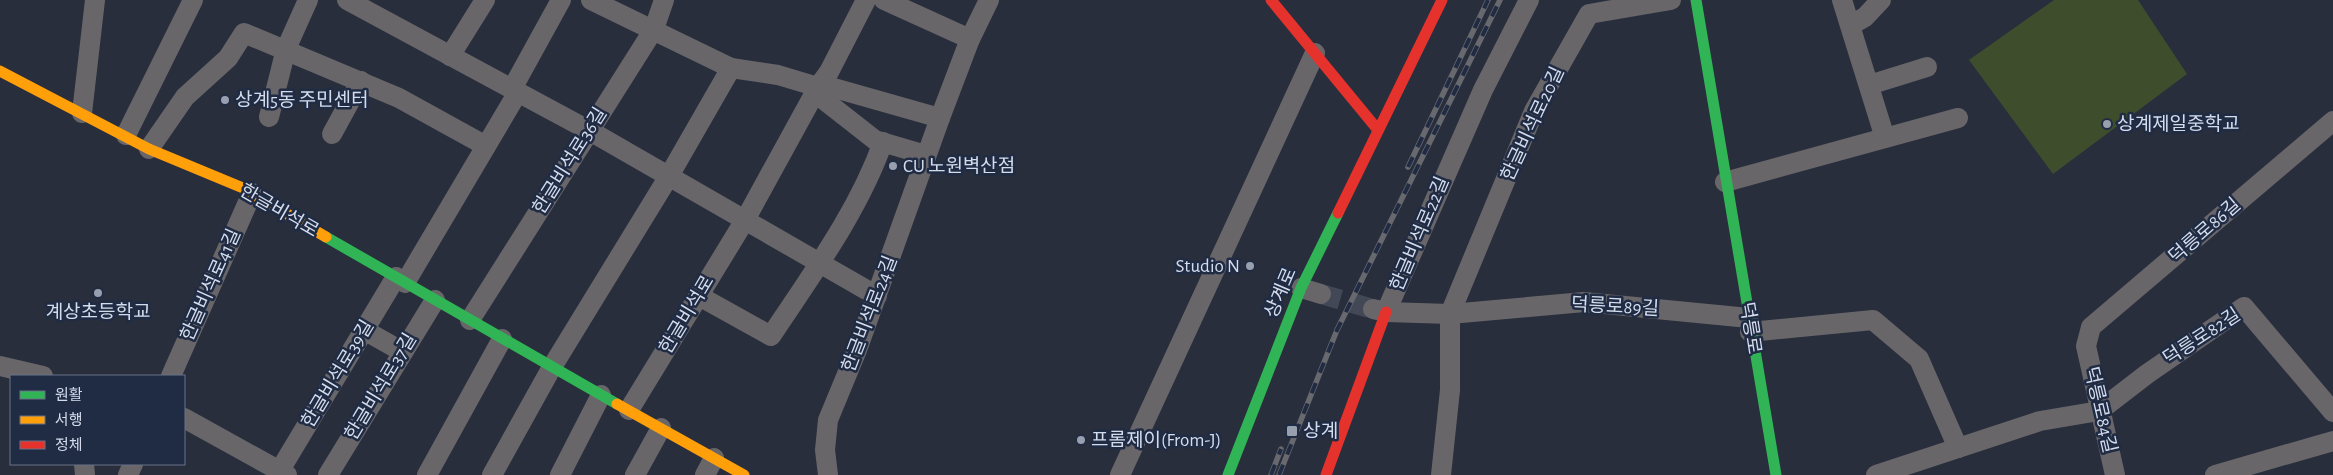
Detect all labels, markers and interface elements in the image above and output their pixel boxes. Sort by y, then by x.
street label: 한글비석로20길 [1497,64,1568,184]
place label: 상계5동 주민센터 [235,90,368,110]
marker: 상계5동 주민센터 [219,94,231,106]
street label: 한글비석로36길 [529,104,610,218]
place label: 상계제일중학교 [2117,114,2239,134]
marker: 상계제일중학교 [2101,118,2113,130]
place label: CU 노원벽산점 [903,156,1015,176]
marker: CU 노원벽산점 [887,160,899,172]
street label: 한글비석로22길 [1386,174,1453,294]
street label: 한글비석로 [236,180,322,241]
street label: 덕릉로86길 [2165,194,2244,267]
street label: 한글비석로41길 [177,226,244,344]
street label: 한글비석로24길 [838,253,901,375]
place label: Studio N [1175,257,1240,276]
marker: Studio N [1244,260,1256,272]
street label: 상계로 [1261,265,1300,321]
street label: 한글비석로 [655,272,718,357]
marker: 계상초등학교 [92,287,104,299]
street label: 덕릉로89길 [1571,294,1659,319]
street label: 덕릉로 [1737,300,1764,355]
place label: 계상초등학교 [46,302,150,322]
street label: 덕릉로82길 [2160,304,2244,369]
street label: 한글비석로39길 [298,316,377,431]
street label: 한글비석로37길 [341,330,420,444]
street label: 덕릉로84길 [2081,365,2120,455]
legend [10,375,185,465]
text: 원활 [55,387,83,403]
text: 서행 [55,412,83,428]
place label: 상계 [1303,421,1338,441]
marker: 상계 [1285,424,1299,438]
place label: 프롬제이(From-J) [1091,430,1221,450]
marker: 프롬제이(From-J) [1075,434,1087,446]
text: 정체 [55,437,83,453]

